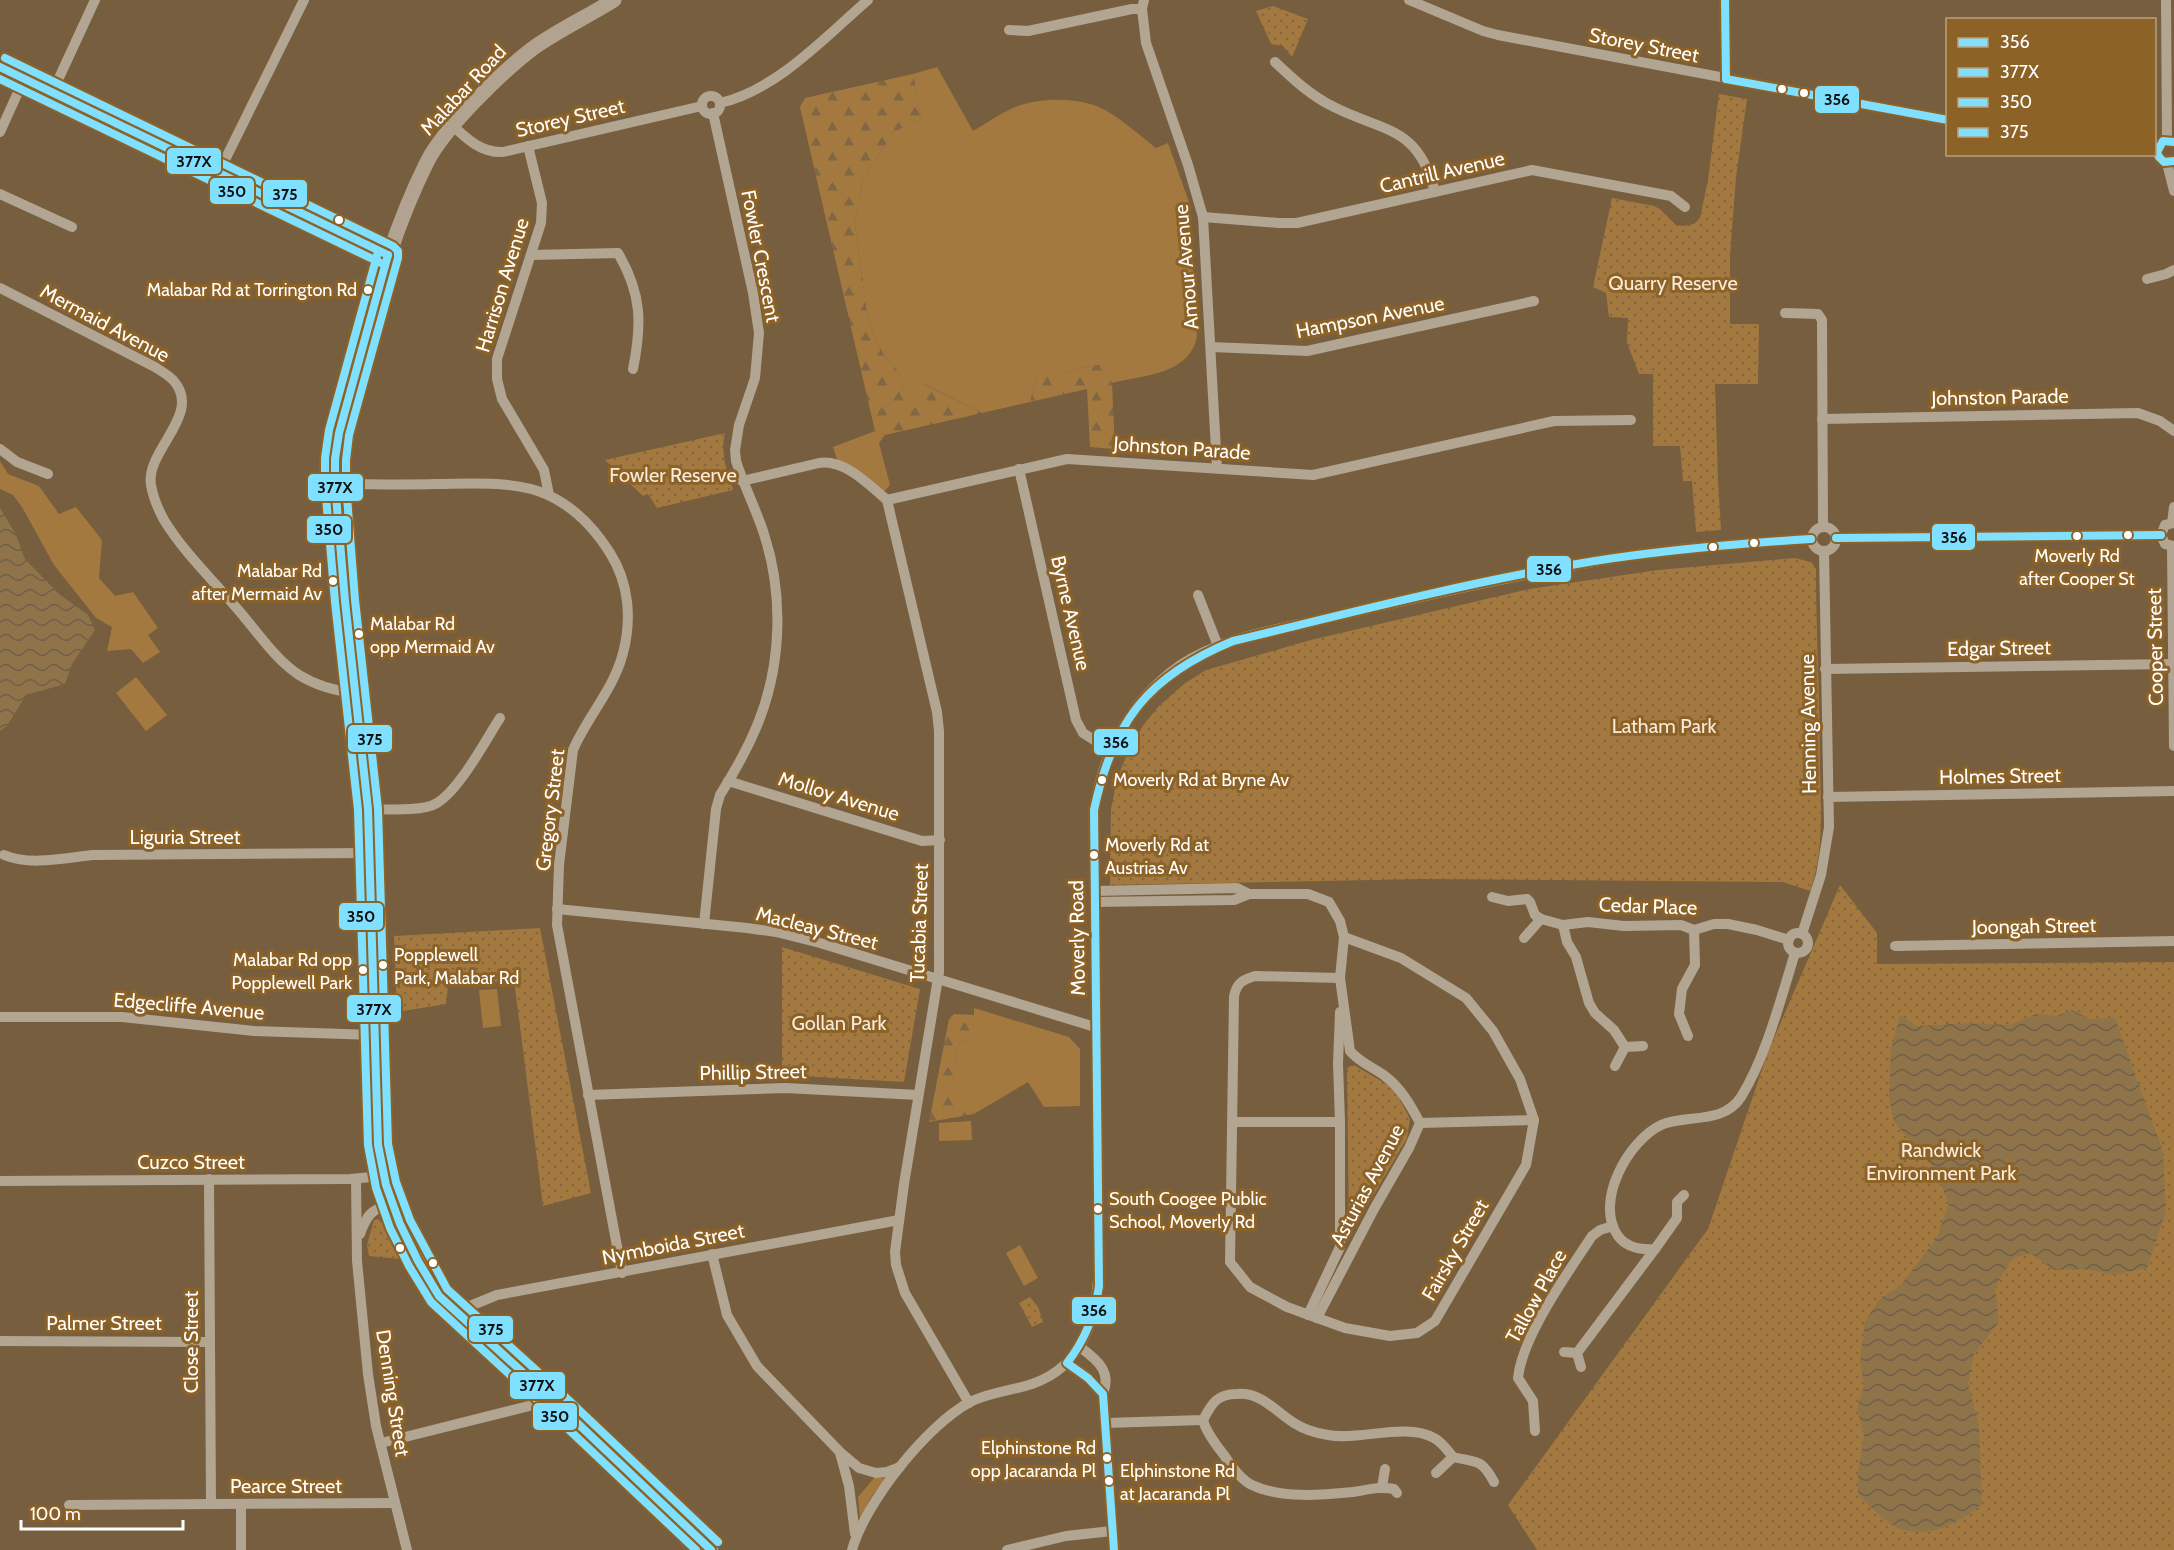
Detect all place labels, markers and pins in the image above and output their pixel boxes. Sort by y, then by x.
unlabelled marker [1776,83,1788,95]
unlabelled marker [1798,87,1810,99]
unlabelled marker [333,214,345,226]
place label: Malabar Rd at Torrington Rd [147,279,357,301]
marker: Malabar Rd at Torrington Rd [362,284,374,296]
unlabelled marker [2122,529,2134,541]
marker: Moverly Rd after Cooper St [2071,530,2083,542]
unlabelled marker [1748,537,1760,549]
unlabelled marker [1707,541,1719,553]
place label: Moverly Rd after Cooper St [2019,545,2135,590]
place label: Malabar Rd after Mermaid Av [192,560,322,605]
marker: Malabar Rd after Mermaid Av [327,575,339,587]
place label: Malabar Rd opp Mermaid Av [370,613,495,658]
marker: Malabar Rd opp Mermaid Av [353,628,365,640]
place label: Moverly Rd at Bryne Av [1113,769,1289,791]
marker: Moverly Rd at Bryne Av [1096,774,1108,786]
place label: Moverly Rd at Austrias Av [1105,834,1209,879]
marker: Moverly Rd at Austrias Av [1088,849,1100,861]
place label: Popplewell Park, Malabar Rd [394,944,519,989]
place label: Malabar Rd opp Popplewell Park [231,949,353,994]
marker: Popplewell Park, Malabar Rd [377,959,389,971]
marker: Malabar Rd opp Popplewell Park [357,964,369,976]
place label: South Coogee Public School, Moverly Rd [1109,1188,1267,1233]
marker: South Coogee Public School, Moverly Rd [1092,1203,1104,1215]
unlabelled marker [394,1242,406,1254]
unlabelled marker [427,1257,439,1269]
place label: Elphinstone Rd opp Jacaranda Pl [971,1437,1097,1482]
marker: Elphinstone Rd opp Jacaranda Pl [1101,1452,1113,1464]
place label: Elphinstone Rd at Jacaranda Pl [1120,1460,1235,1505]
marker: Elphinstone Rd at Jacaranda Pl [1103,1475,1115,1487]

